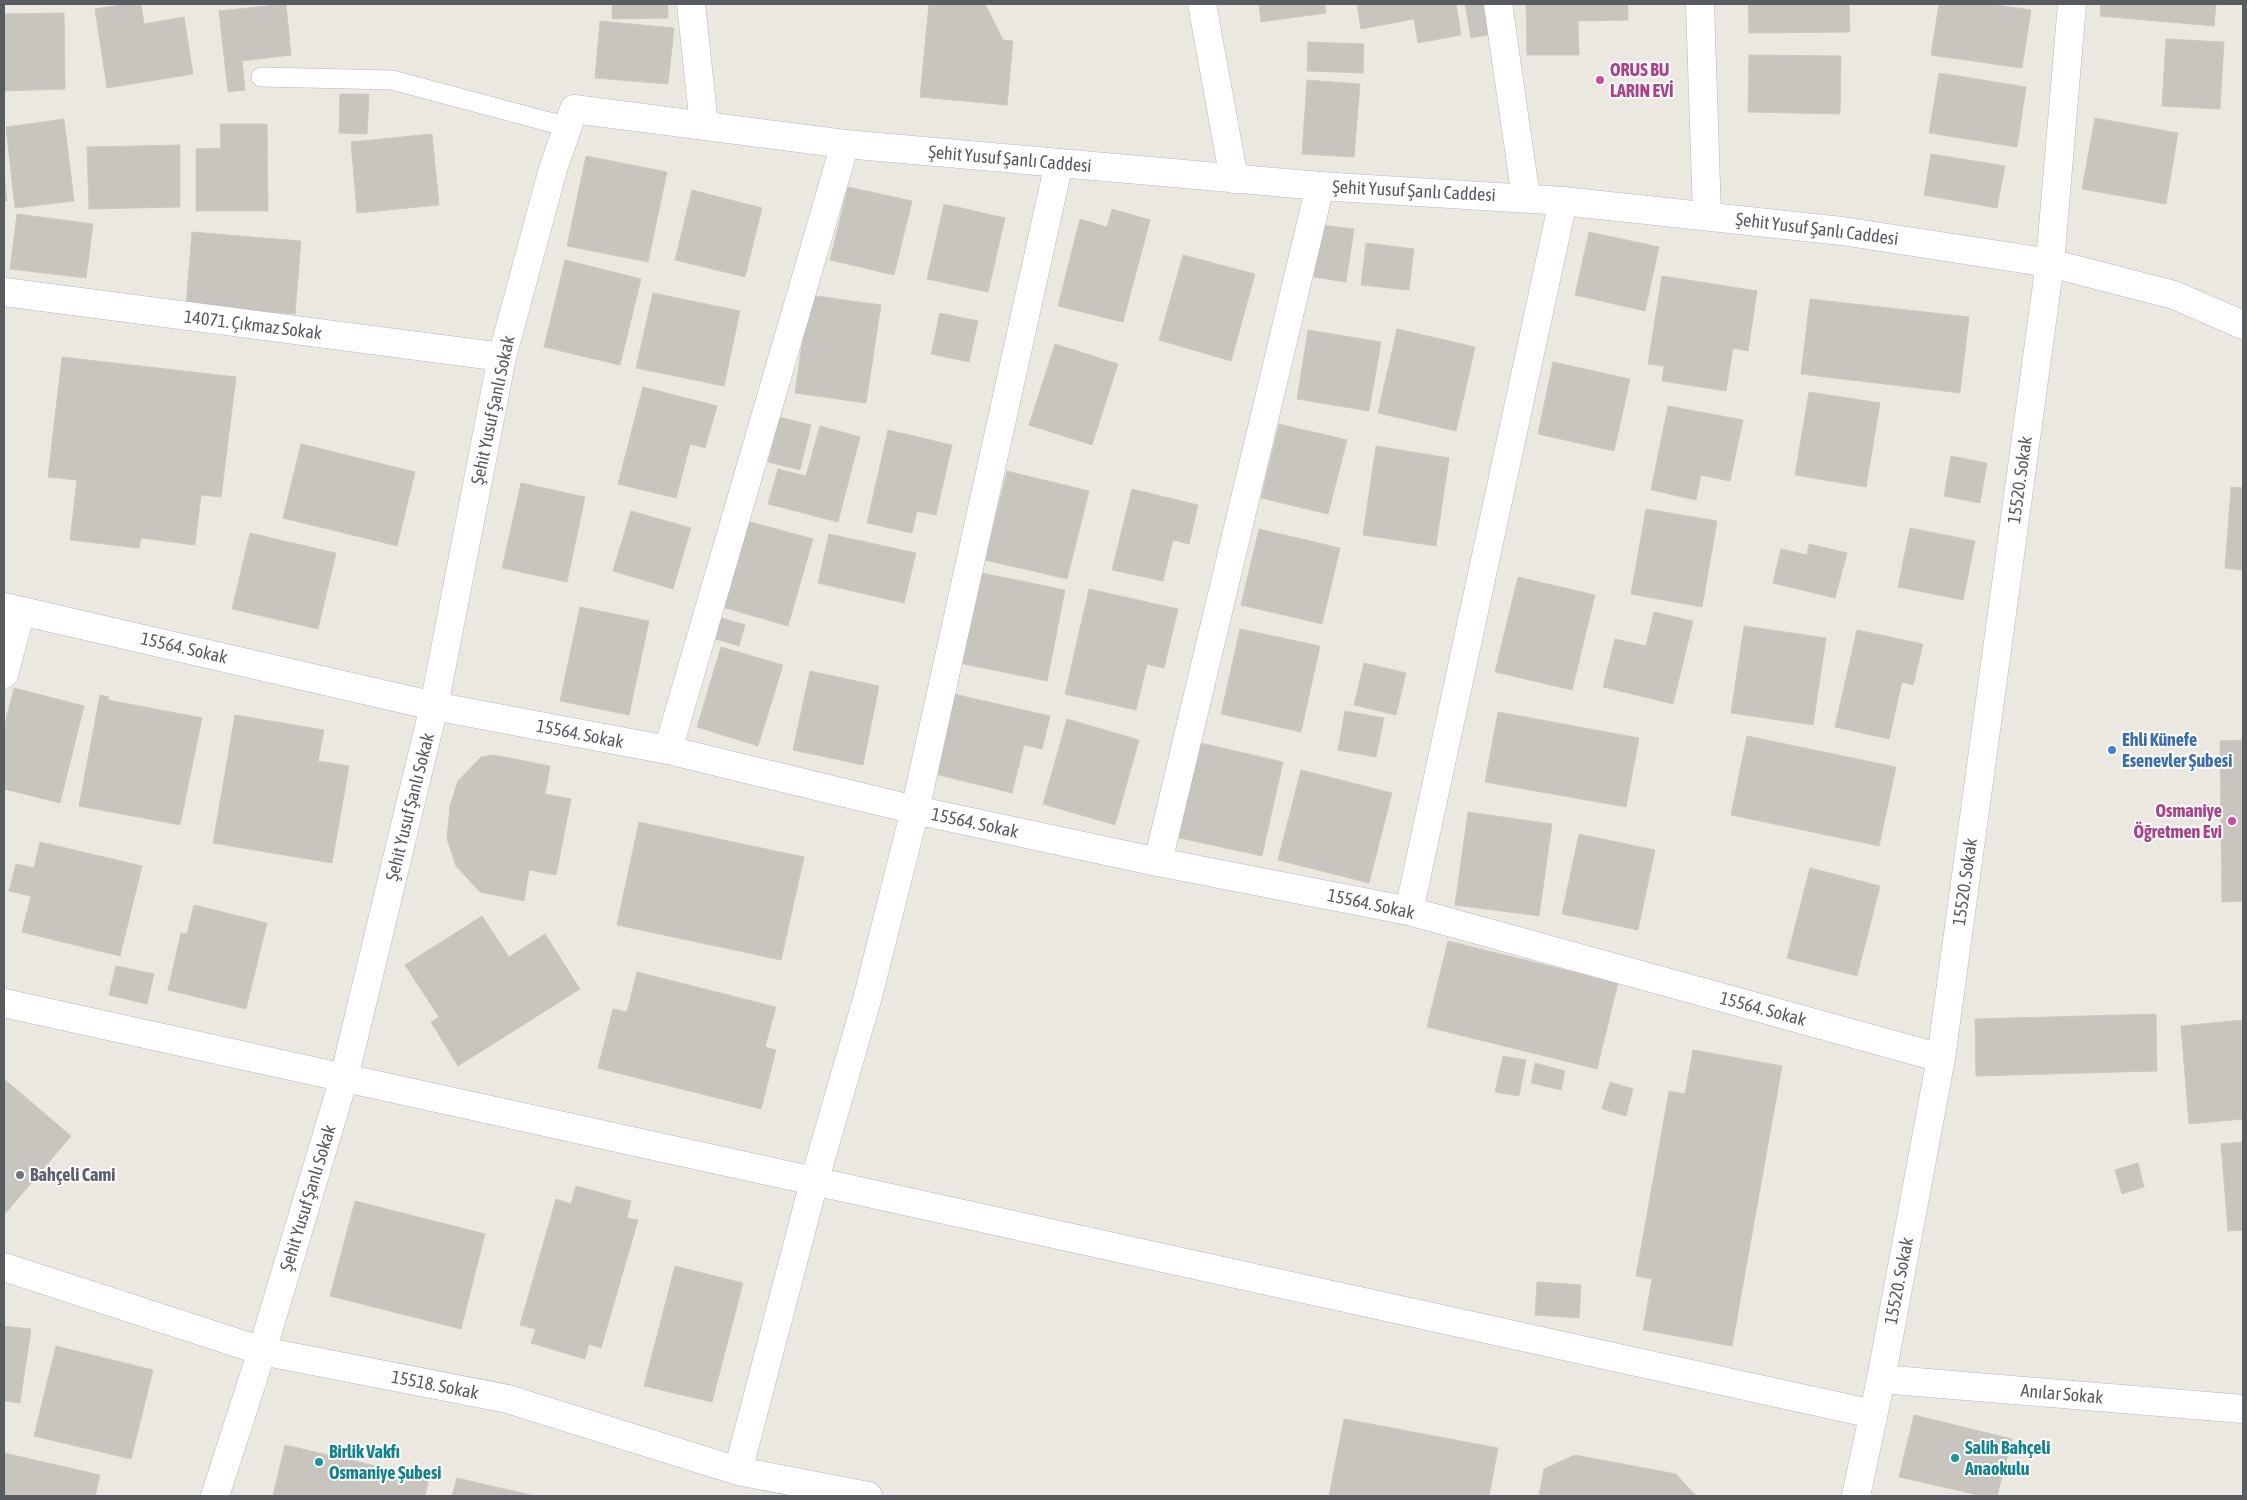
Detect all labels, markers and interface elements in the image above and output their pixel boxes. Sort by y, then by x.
place label: ORUS BU LARIN EVİ [1610,59,1674,101]
marker: ORUS BU LARIN EVİ [1594,74,1606,86]
street label: Şehit Yusuf Şanlı Caddesi [928,141,1092,176]
street label: Şehit Yusuf Şanlı Caddesi [1332,176,1496,205]
street label: Şehit Yusuf Şanlı Caddesi [1735,208,1900,249]
street label: 14071. Çıkmaz Sokak [183,306,323,343]
street label: Şehit Yusuf Şanlı Sokak [466,333,519,486]
street label: 15520. Sokak [2003,435,2036,525]
street label: 15564. Sokak [139,627,230,668]
street label: 15564. Sokak [535,715,625,752]
place label: Ehli Künefe Esenevler Şubesi [2122,729,2232,771]
street label: Şehit Yusuf Şanlı Sokak [381,731,438,883]
marker: Ehli Künefe Esenevler Şubesi [2106,744,2118,756]
place label: Osmaniye Öğretmen Evi [2134,800,2222,842]
street label: 15564. Sokak [930,803,1020,842]
marker: Osmaniye Öğretmen Evi [2226,815,2238,827]
street label: 15520. Sokak [1948,837,1981,927]
street label: 15564. Sokak [1326,884,1416,923]
street label: 15564. Sokak [1718,987,1809,1030]
street label: Şehit Yusuf Şanlı Sokak [275,1122,340,1273]
place label: Bahçeli Cami [30,1164,115,1185]
marker: Bahçeli Cami [14,1169,26,1181]
street label: 15520. Sokak [1880,1236,1917,1326]
street label: 15518. Sokak [390,1366,480,1403]
street label: Anılar Sokak [2020,1379,2104,1408]
place label: Salih Bahçeli Anaokulu [1964,1437,2050,1479]
place label: Birlik Vakfı Osmaniye Şubesi [329,1441,441,1483]
marker: Salih Bahçeli Anaokulu [1949,1452,1961,1464]
marker: Birlik Vakfı Osmaniye Şubesi [313,1456,325,1468]

